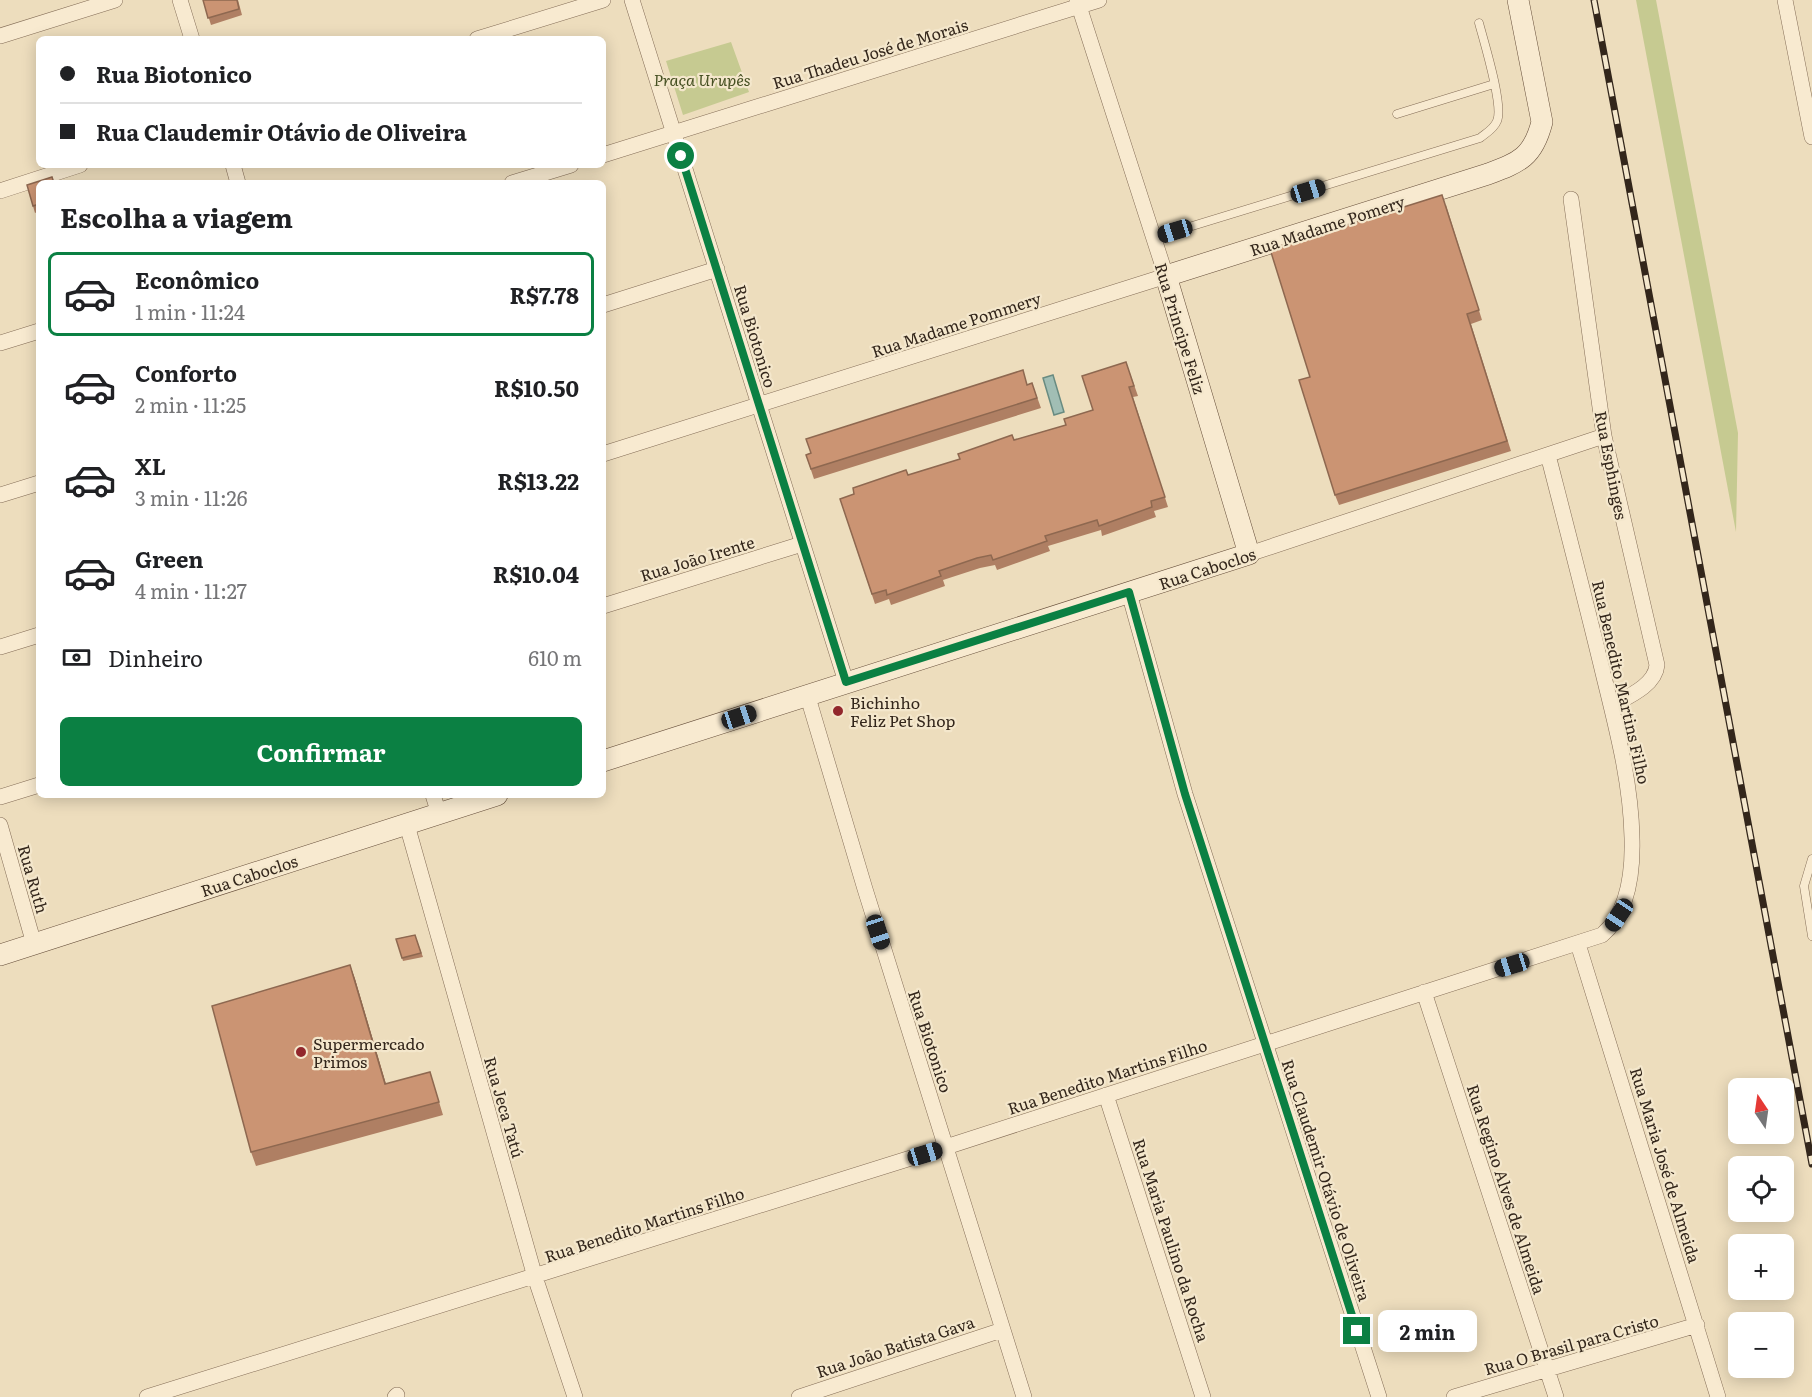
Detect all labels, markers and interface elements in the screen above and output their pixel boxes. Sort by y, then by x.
street label: Rua Thadeu José de Morais [769,12,971,94]
text: Rua Biotonico [96,57,252,90]
park label: Praça Urupês [653,67,751,91]
text: Rua Claudemir Otávio de Oliveira [96,115,467,148]
route start [667,142,694,169]
car [1288,177,1328,205]
street label: Rua Madame Pomery [1246,188,1408,261]
text: Escolha a viagem [60,196,293,236]
car [1155,217,1195,245]
street label: Rua Principe Feliz [1150,259,1212,397]
text: Econômico [135,263,259,296]
icon: car [63,267,117,321]
text: R$7.78 [509,278,579,311]
street label: Rua Biotonico [729,281,783,391]
street label: Rua Madame Pommery [868,285,1045,363]
text: 1 min · 11:24 [135,296,245,326]
text: Conforto [135,356,237,389]
icon: car [63,360,117,414]
text: R$10.50 [494,371,579,404]
text: 2 min · 11:25 [135,389,246,419]
street label: Rua Esphinges [1590,409,1634,521]
text: XL [135,449,166,482]
icon: car [63,453,117,507]
text: R$13.22 [497,464,579,497]
text: 3 min · 11:26 [135,482,247,512]
street label: Rua João Irente [637,529,757,587]
street label: Rua Caboclos [1155,541,1259,595]
text: Green [135,542,204,575]
icon: car [63,546,117,600]
text: R$10.04 [493,557,579,590]
text: 4 min · 11:27 [135,575,247,605]
street label: Rua Benedito Martins Filho [1587,578,1657,786]
icon: cash [60,641,93,674]
text: Dinheiro [108,641,203,674]
text: 610 m [528,642,582,672]
place label: Bichinho Feliz Pet Shop [850,690,956,732]
car [719,703,759,731]
marker: Bichinho Feliz Pet Shop [831,704,845,718]
button: Confirmar [60,717,582,786]
street label: Rua Ruth [13,842,55,917]
street label: Rua Caboclos [197,848,301,902]
car [1601,895,1637,935]
car [864,912,892,952]
car [1492,951,1532,979]
street label: Rua Biotonico [903,987,959,1095]
place label: Supermercado Primos [313,1031,425,1073]
street label: Rua Benedito Martins Filho [1004,1032,1210,1120]
marker: Supermercado Primos [294,1045,308,1059]
street label: Rua Jeca Tatú [479,1053,531,1161]
street label: Rua Claudemir Otávio de Oliveira [1276,1056,1378,1304]
street label: Rua Maria José de Almeida [1625,1064,1707,1266]
north arrow [1728,1078,1794,1144]
map controls [1728,1078,1794,1378]
street label: Rua Regino Alves de Almeida [1462,1081,1552,1297]
street label: Rua Maria Paulino da Rocha [1128,1135,1216,1345]
car [905,1140,945,1168]
button: locate [1728,1156,1794,1222]
street label: Rua Benedito Martins Filho [541,1180,747,1268]
button: + [1728,1234,1794,1300]
street label: Rua O Brasil para Cristo [1481,1308,1661,1380]
street label: Rua João Batista Gava [813,1309,978,1383]
callout: 2 min [1378,1310,1477,1352]
button: − [1728,1312,1794,1378]
text: 2 min [1400,1316,1455,1346]
route end [1343,1317,1370,1344]

